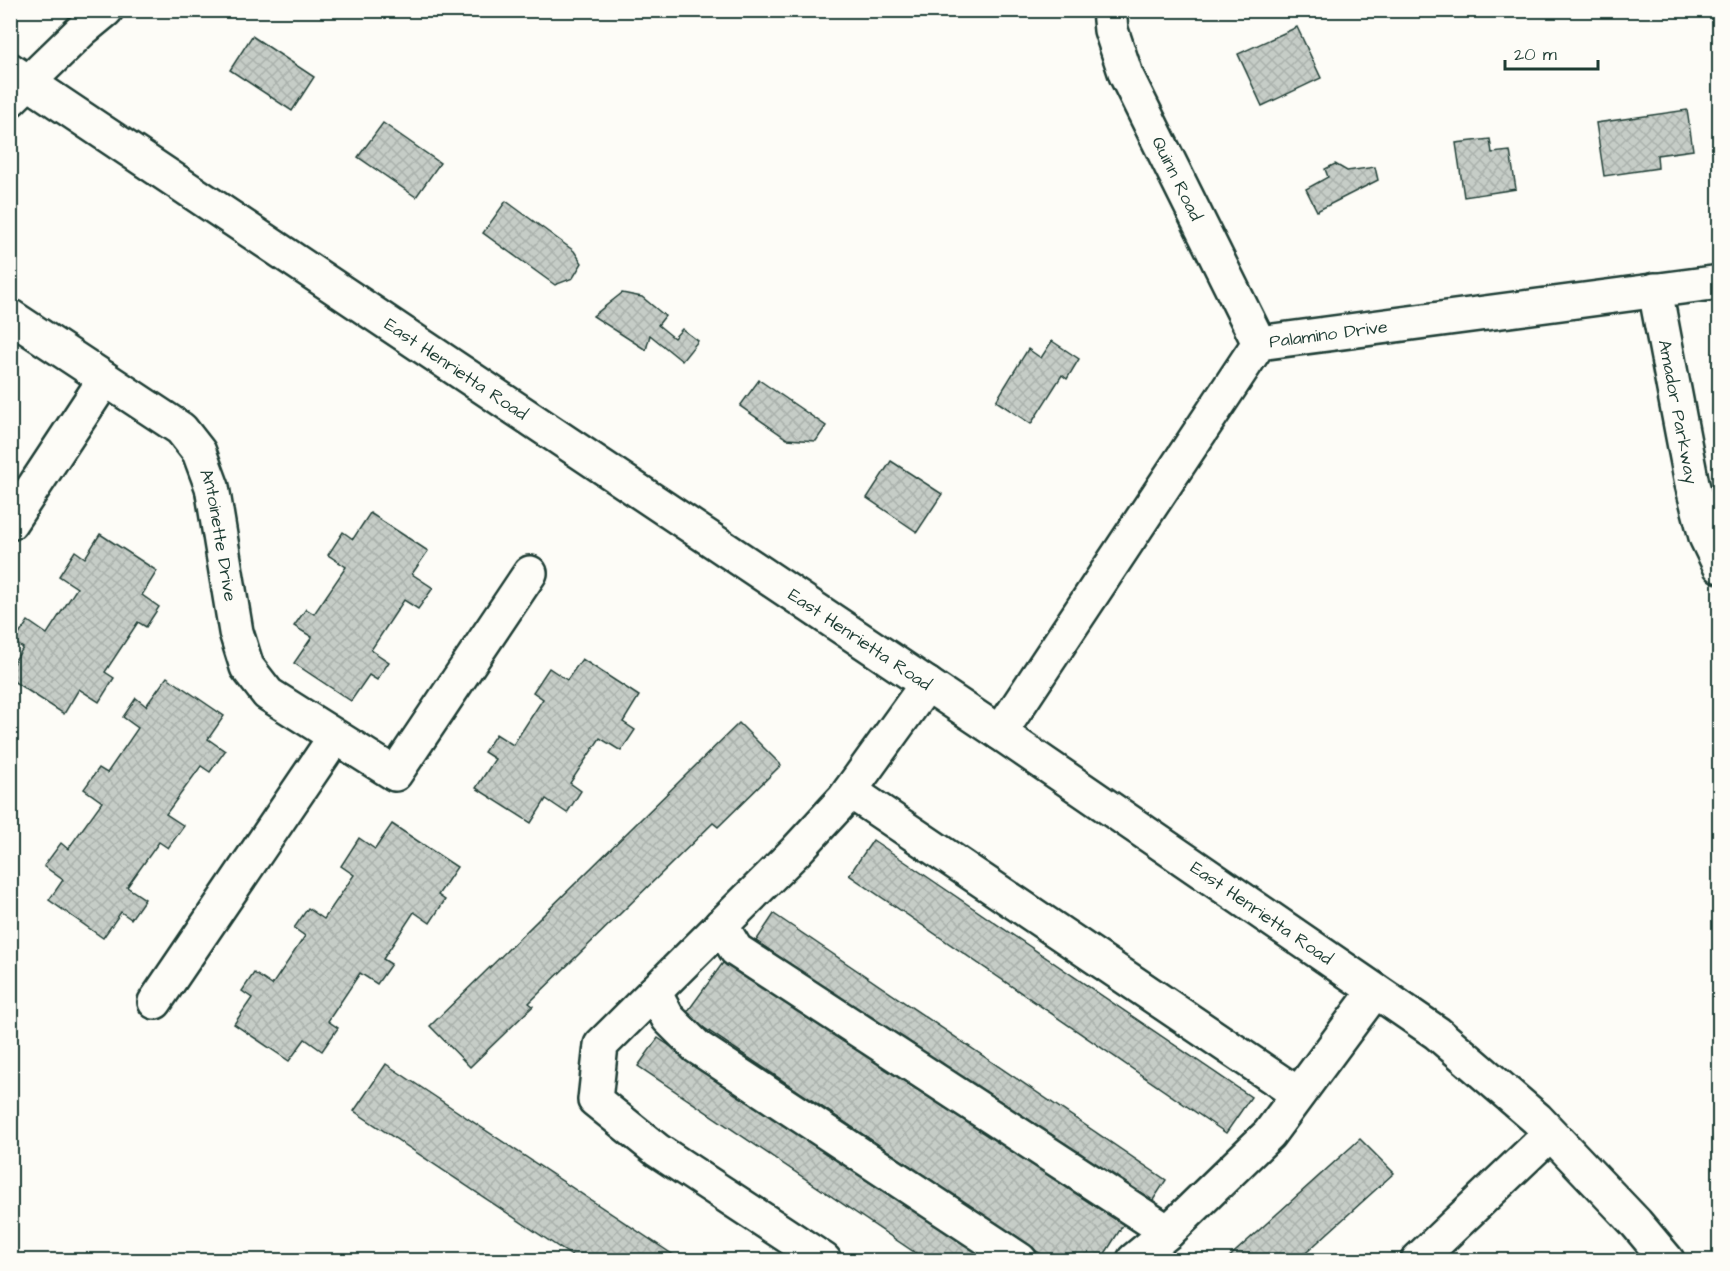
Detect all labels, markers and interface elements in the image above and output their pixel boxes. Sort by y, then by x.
scale bar [1505,33,1598,71]
text: 20 m [1514,42,1557,67]
street label: Quinn Road [1145,132,1208,225]
street label: East Henrietta Road [379,312,533,426]
street label: Palamino Drive [1268,314,1389,355]
street label: Amador Parkway [1652,338,1704,486]
street label: Antoinette Drive [193,465,243,604]
street label: East Henrietta Road [783,583,936,697]
street label: East Henrietta Road [1185,855,1338,971]

